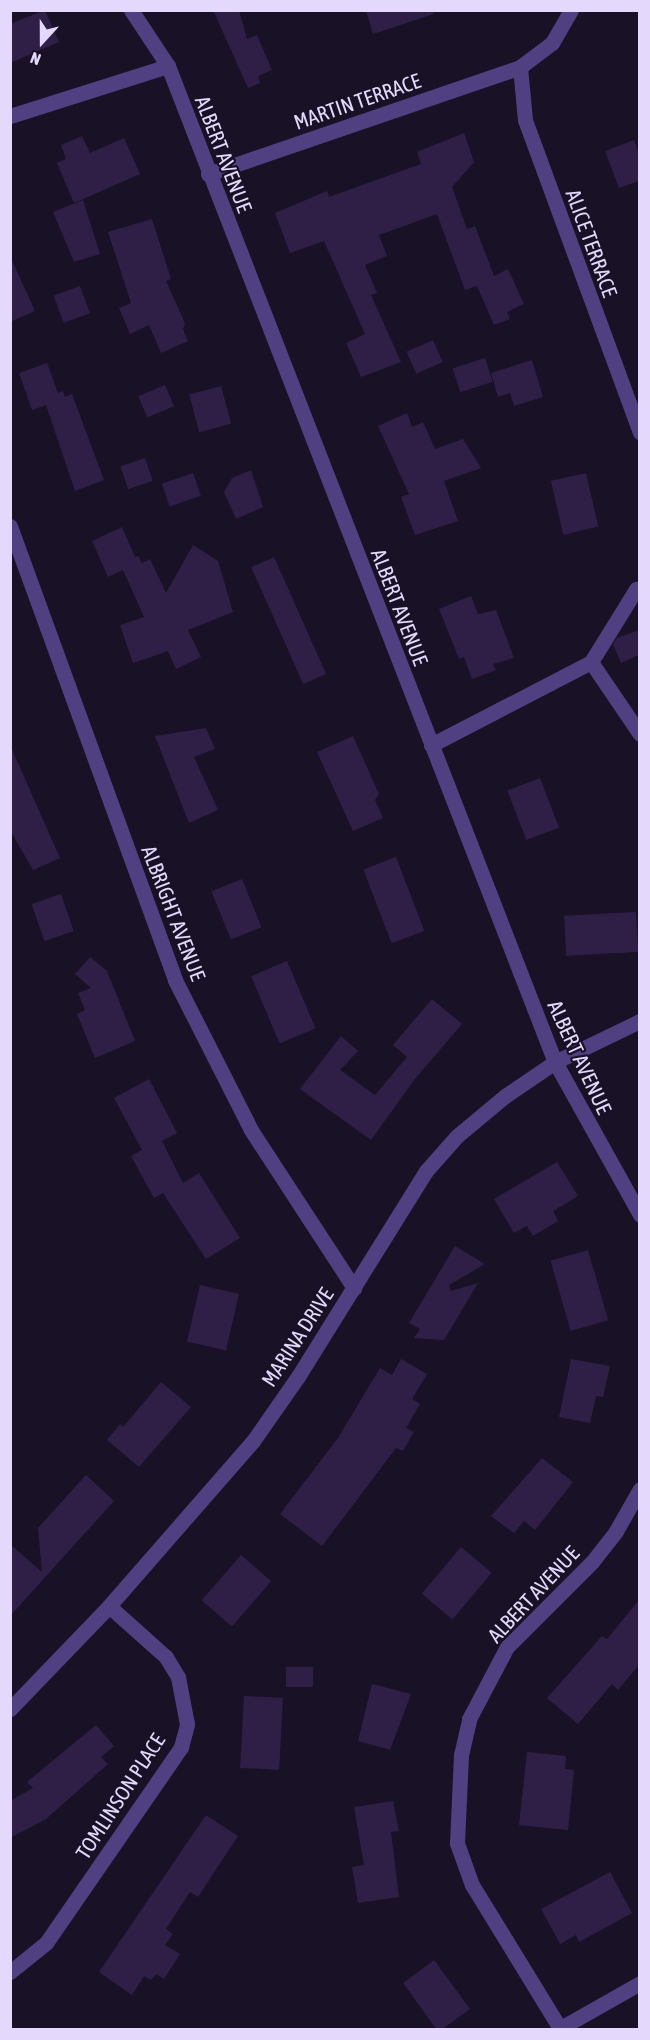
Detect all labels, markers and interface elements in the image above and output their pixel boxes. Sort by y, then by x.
north arrow [12,12,72,72]
text: N [28,49,43,69]
street label: MARTIN TERRACE [290,68,424,134]
street label: ALBERT AVENUE [190,92,258,216]
street label: ALICE TERRACE [561,186,623,300]
street label: ALBERT AVENUE [366,545,434,669]
street label: ALBRIGHT AVENUE [137,842,211,984]
street label: ALBERT AVENUE [543,996,617,1118]
street label: MARINA DRIVE [256,1283,338,1391]
street label: ALBERT AVENUE [482,1541,584,1647]
street label: TOMLINSON PLACE [70,1729,170,1863]

